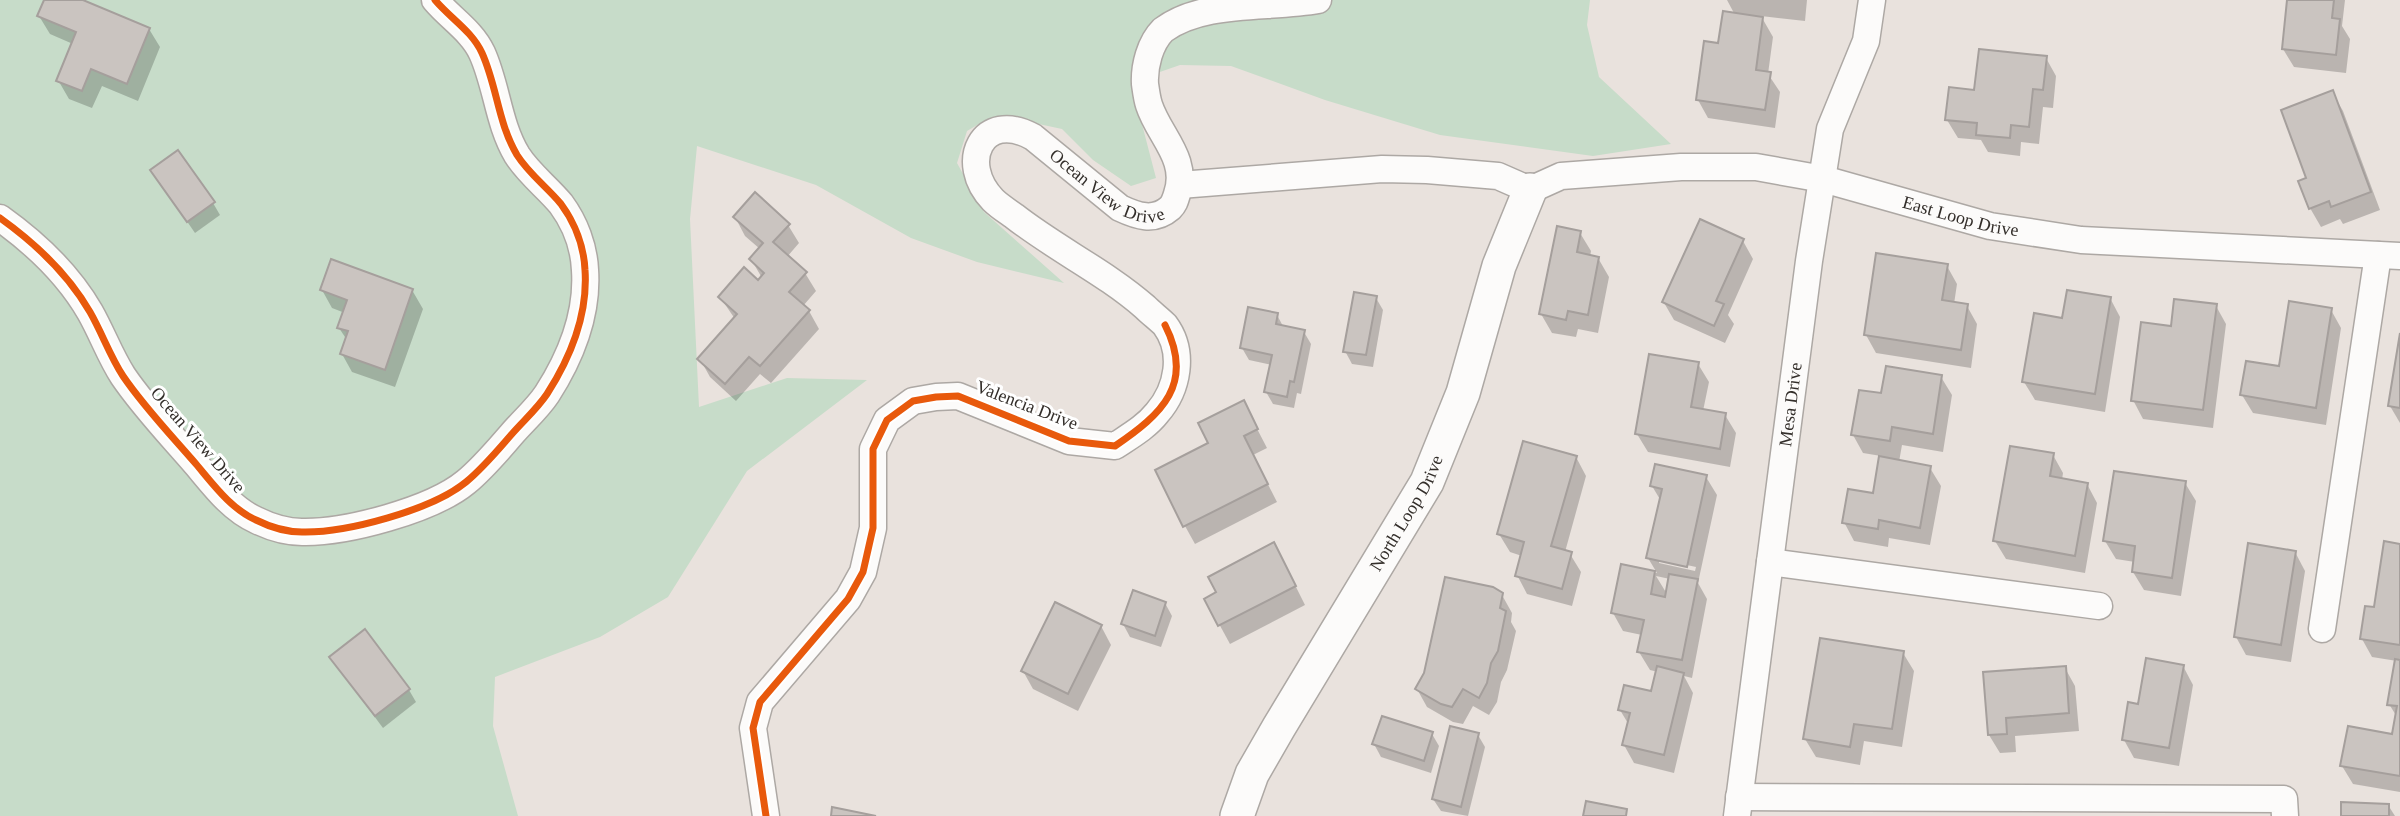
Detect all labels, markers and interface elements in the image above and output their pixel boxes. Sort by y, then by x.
street label: Ocean View Drive [1046,145,1168,227]
street label: East Loop Drive [1900,192,2020,240]
street label: Mesa Drive [1775,361,1806,448]
street label: Valencia Drive [973,376,1081,434]
street label: Ocean View Drive [147,383,249,497]
street label: North Loop Drive [1366,452,1447,575]

